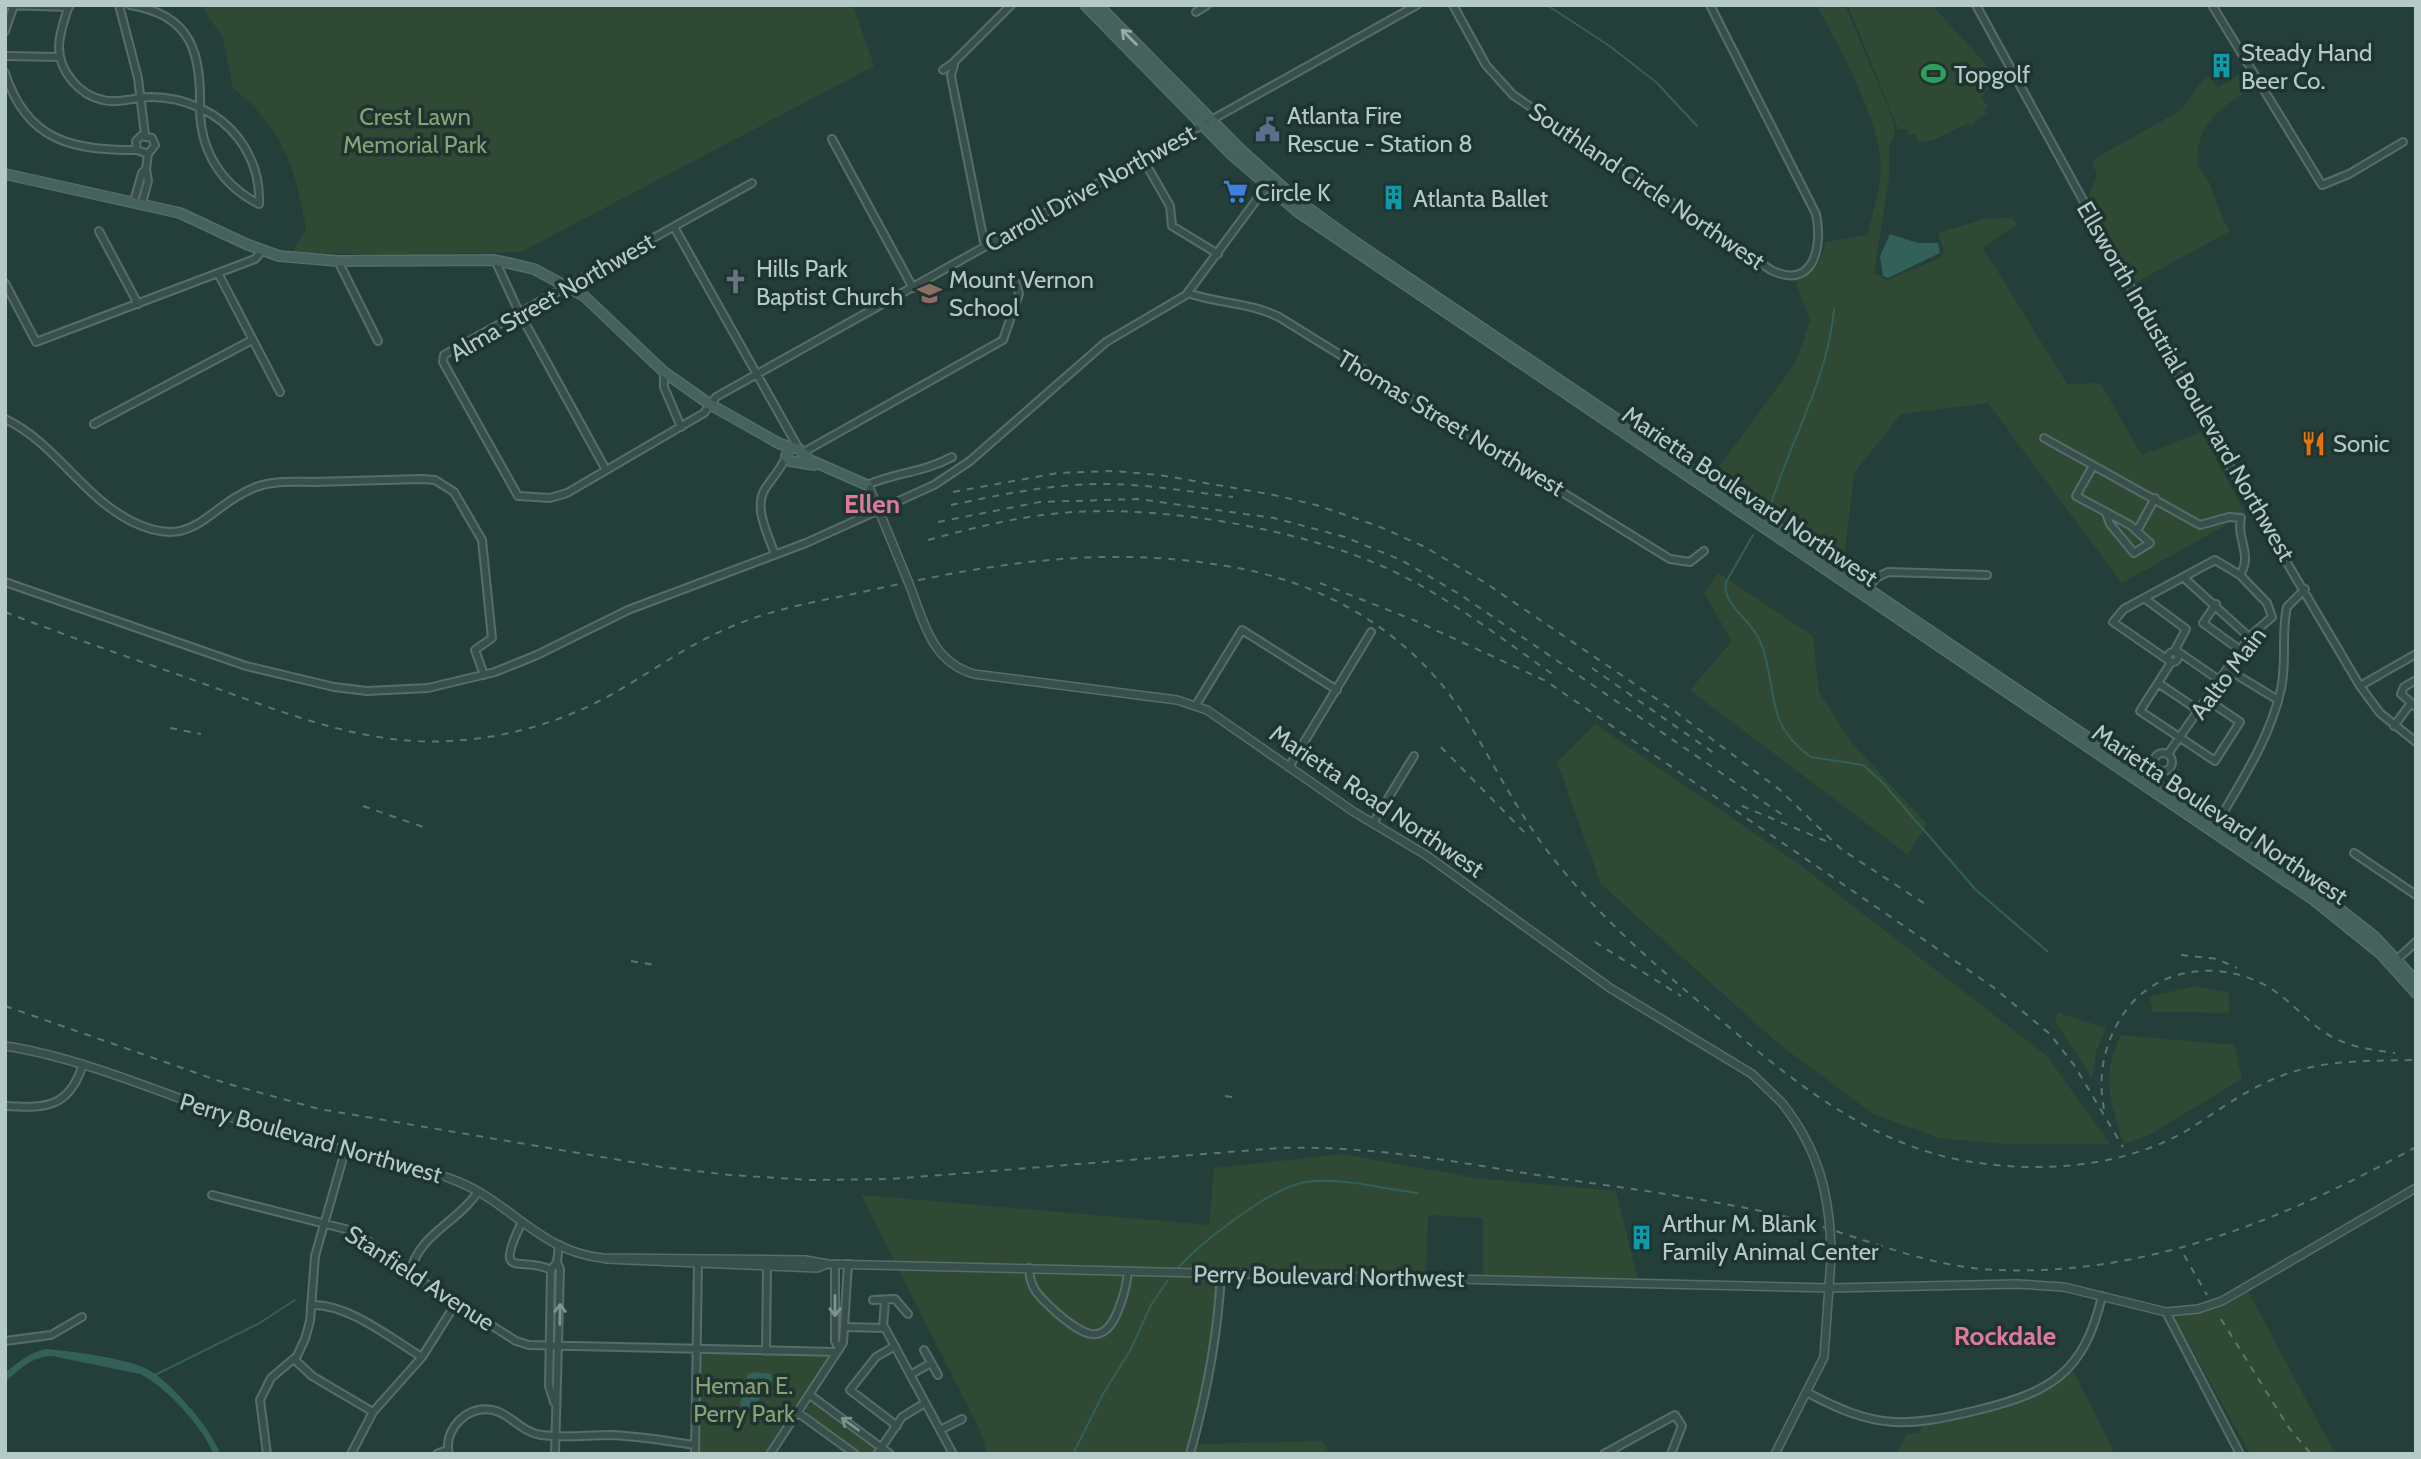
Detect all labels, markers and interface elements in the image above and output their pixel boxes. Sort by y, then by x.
one-way arrow [1121,29,1138,46]
place label: Steady Hand Beer Co. [2241,38,2372,95]
building icon: Steady Hand Beer Co. [2207,52,2235,80]
sports icon: Topgolf [1920,60,1948,88]
place label: Topgolf [1954,60,2030,89]
street label: Southland Circle Northwest [1524,96,1770,276]
place label: Atlanta Fire Rescue - Station 8 [1287,101,1473,158]
park label: Crest Lawn Memorial Park [343,102,487,159]
public building icon: Atlanta Fire Rescue - Station 8 [1253,115,1281,143]
street label: Carroll Drive Northwest [980,118,1200,258]
supermarket icon: Circle K [1221,178,1249,206]
place label: Circle K [1255,178,1331,207]
building icon: Atlanta Ballet [1379,184,1407,212]
place label: Atlanta Ballet [1413,184,1548,213]
street label: Ellsworth Industrial Boulevard Northwest [2071,196,2301,566]
street label: Alma Street Northwest [445,227,659,367]
place label: Hills Park Baptist Church [756,254,903,311]
place label: Mount Vernon School [949,265,1094,322]
church icon: Hills Park Baptist Church [722,268,750,296]
school or university icon: Mount Vernon School [915,279,943,307]
street label: Thomas Street Northwest [1332,344,1570,502]
street label: Marietta Boulevard Northwest [1617,400,1883,592]
restaurant icon: Sonic [2299,429,2327,457]
place label: Sonic [2333,429,2390,458]
district label: Ellen [844,488,900,520]
street label: Aalto Main [2184,621,2272,725]
street label: Marietta Road Northwest [1264,718,1490,884]
street label: Marietta Boulevard Northwest [2087,718,2353,910]
street label: Perry Boulevard Northwest [177,1087,445,1189]
place label: Arthur M. Blank Family Animal Center [1662,1209,1879,1266]
street label: Stanfield Avenue [340,1219,500,1337]
building icon: Arthur M. Blank Family Animal Center [1628,1223,1656,1251]
street label: Perry Boulevard Northwest [1193,1259,1465,1293]
one-way arrow [828,1294,842,1317]
one-way arrow [553,1302,566,1325]
district label: Rockdale [1954,1320,2056,1352]
park label: Heman E. Perry Park [693,1371,795,1428]
one-way arrow [841,1417,860,1432]

